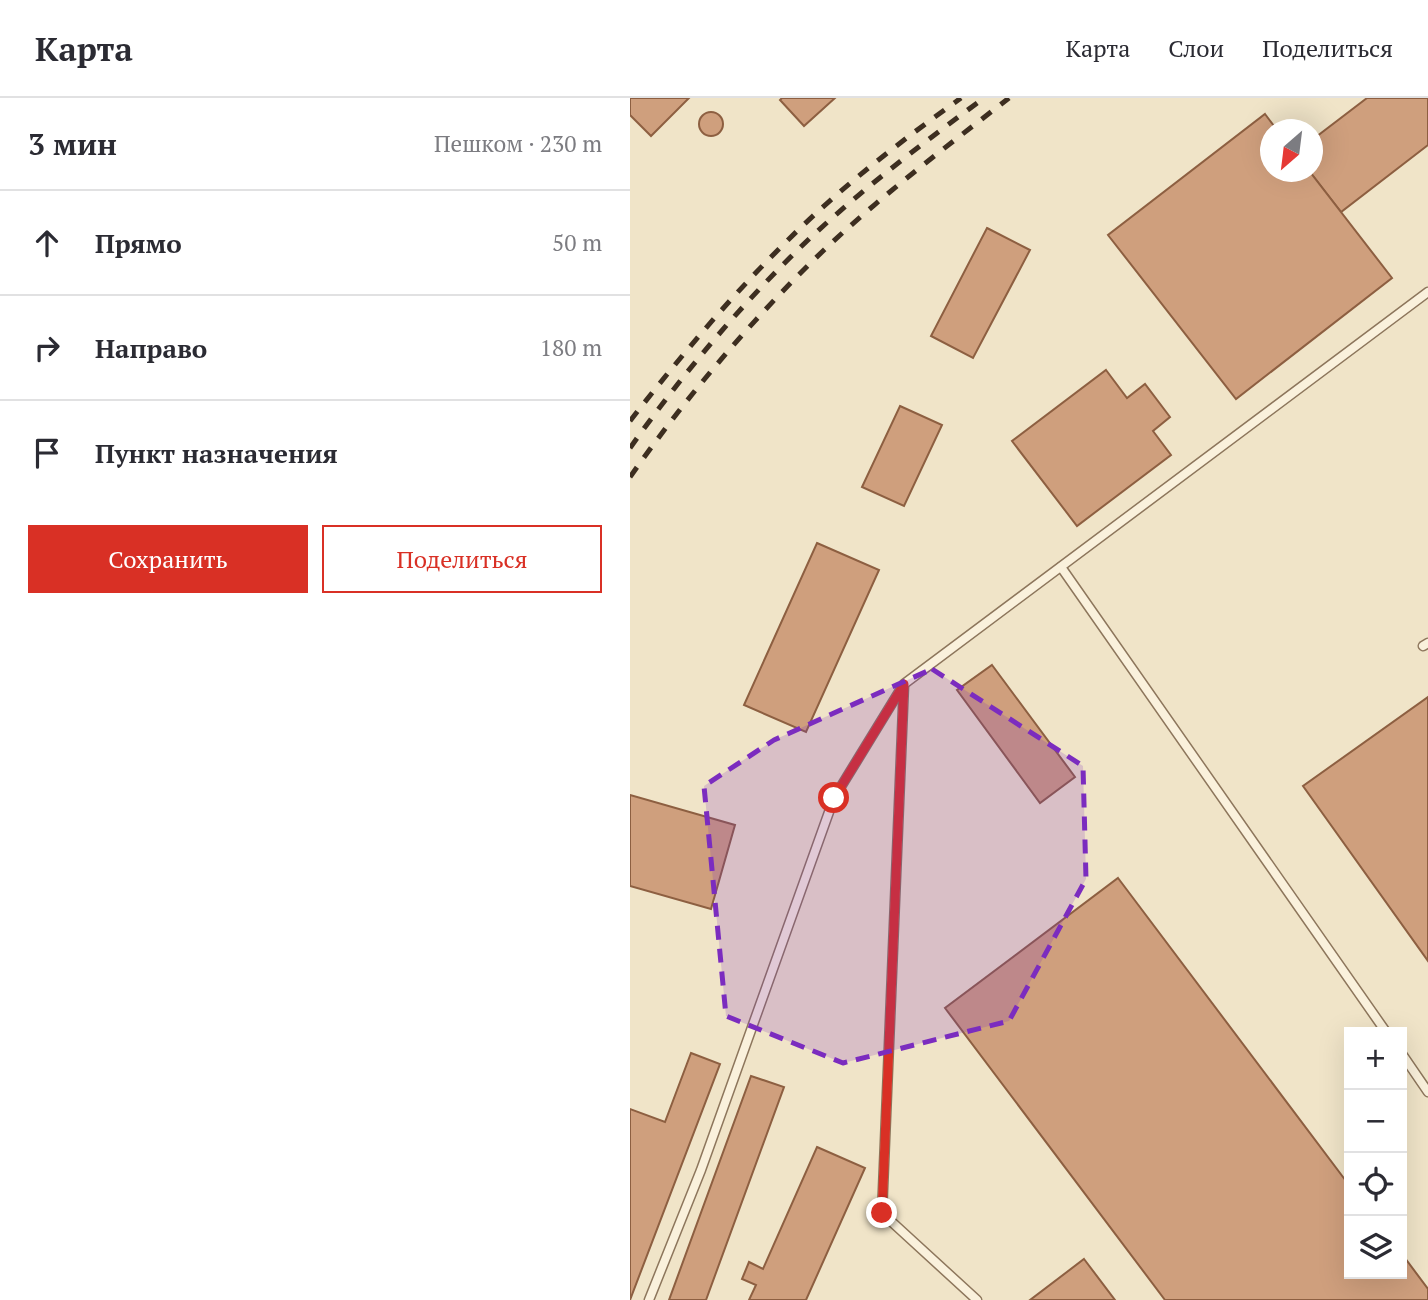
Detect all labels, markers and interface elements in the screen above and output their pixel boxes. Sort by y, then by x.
text: Карта [35,27,133,70]
text: Карта [1065,32,1130,64]
text: Слои [1168,32,1224,64]
text: Поделиться [1262,32,1393,64]
north arrow [1260,119,1323,182]
text: 3 мин [28,124,117,164]
text: Пешком · 230 m [434,128,602,159]
icon: ahead [28,224,66,262]
text: Прямо [95,226,182,260]
text: 50 m [552,227,602,258]
icon: right [28,329,66,367]
text: Направо [95,331,207,365]
text: 180 m [540,332,602,363]
icon: arrive [28,434,66,472]
text: Пункт назначения [95,436,338,470]
button: Сохранить [28,525,308,593]
button: Поделиться [322,525,602,593]
route start [818,782,849,813]
map controls [1344,1027,1407,1279]
button: + [1344,1027,1407,1090]
button: − [1344,1090,1407,1153]
button: locate [1344,1153,1407,1216]
route end [866,1197,897,1228]
button: layers [1344,1216,1407,1279]

